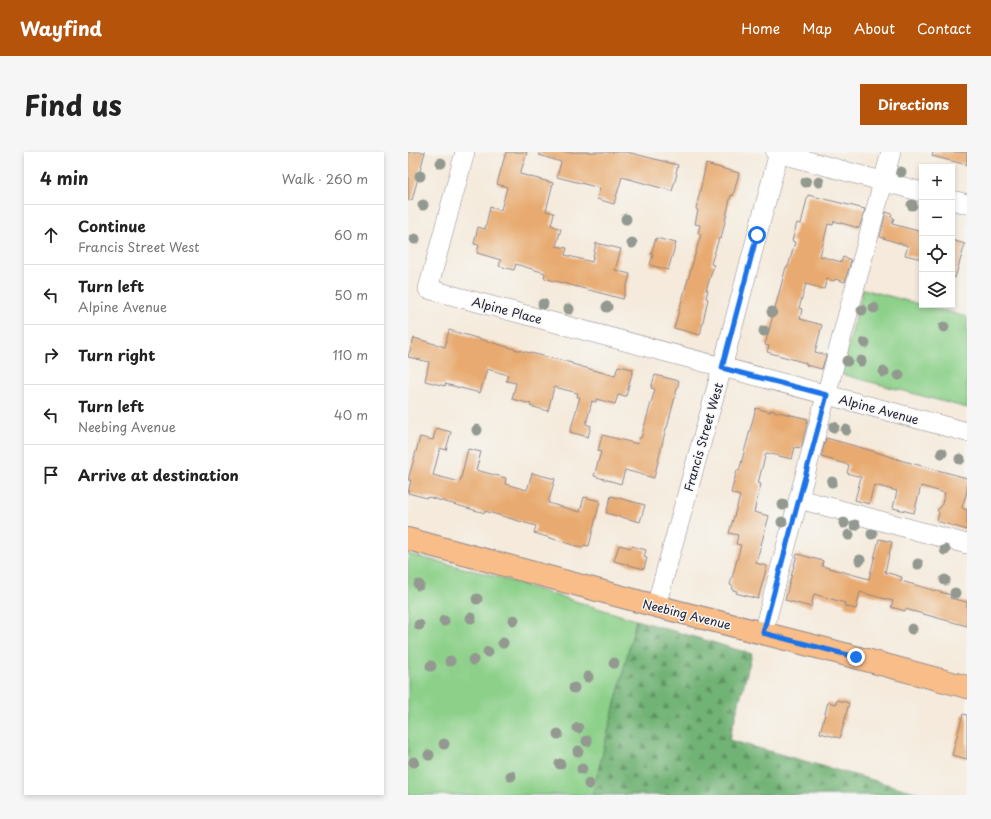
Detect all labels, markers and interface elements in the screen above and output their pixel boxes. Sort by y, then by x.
text: Wayfind [20,14,102,42]
text: Home [741,18,780,39]
text: Map [802,18,832,39]
text: About [854,18,895,39]
text: Contact [917,18,971,39]
text: Find us [24,83,122,126]
button: Directions [860,84,967,125]
map controls [919,164,955,308]
button: + [919,164,955,200]
text: 4 min [40,165,88,191]
text: Walk · 260 m [282,169,368,188]
button: − [919,200,955,236]
text: Continue [78,214,146,237]
icon: ahead [40,224,62,246]
text: 60 m [334,225,368,244]
route start [748,226,766,244]
button: locate [919,236,955,272]
text: Francis Street West [78,237,199,256]
button: layers [919,272,955,308]
text: Turn left [78,274,144,297]
icon: left [40,284,62,306]
text: 50 m [334,285,368,304]
street label: Alpine Place [470,292,544,328]
text: Alpine Avenue [78,297,167,316]
text: Turn right [78,343,155,366]
icon: right [40,344,62,366]
text: 110 m [333,345,368,364]
street label: Francis Street West [679,380,727,493]
street label: Alpine Avenue [837,390,922,428]
text: Turn left [78,394,144,417]
icon: left [40,404,62,426]
text: 40 m [334,405,368,424]
text: Neebing Avenue [78,417,176,436]
text: Arrive at destination [78,463,239,486]
icon: arrive [40,464,62,486]
street label: Neebing Avenue [641,594,733,634]
route end [847,648,865,666]

